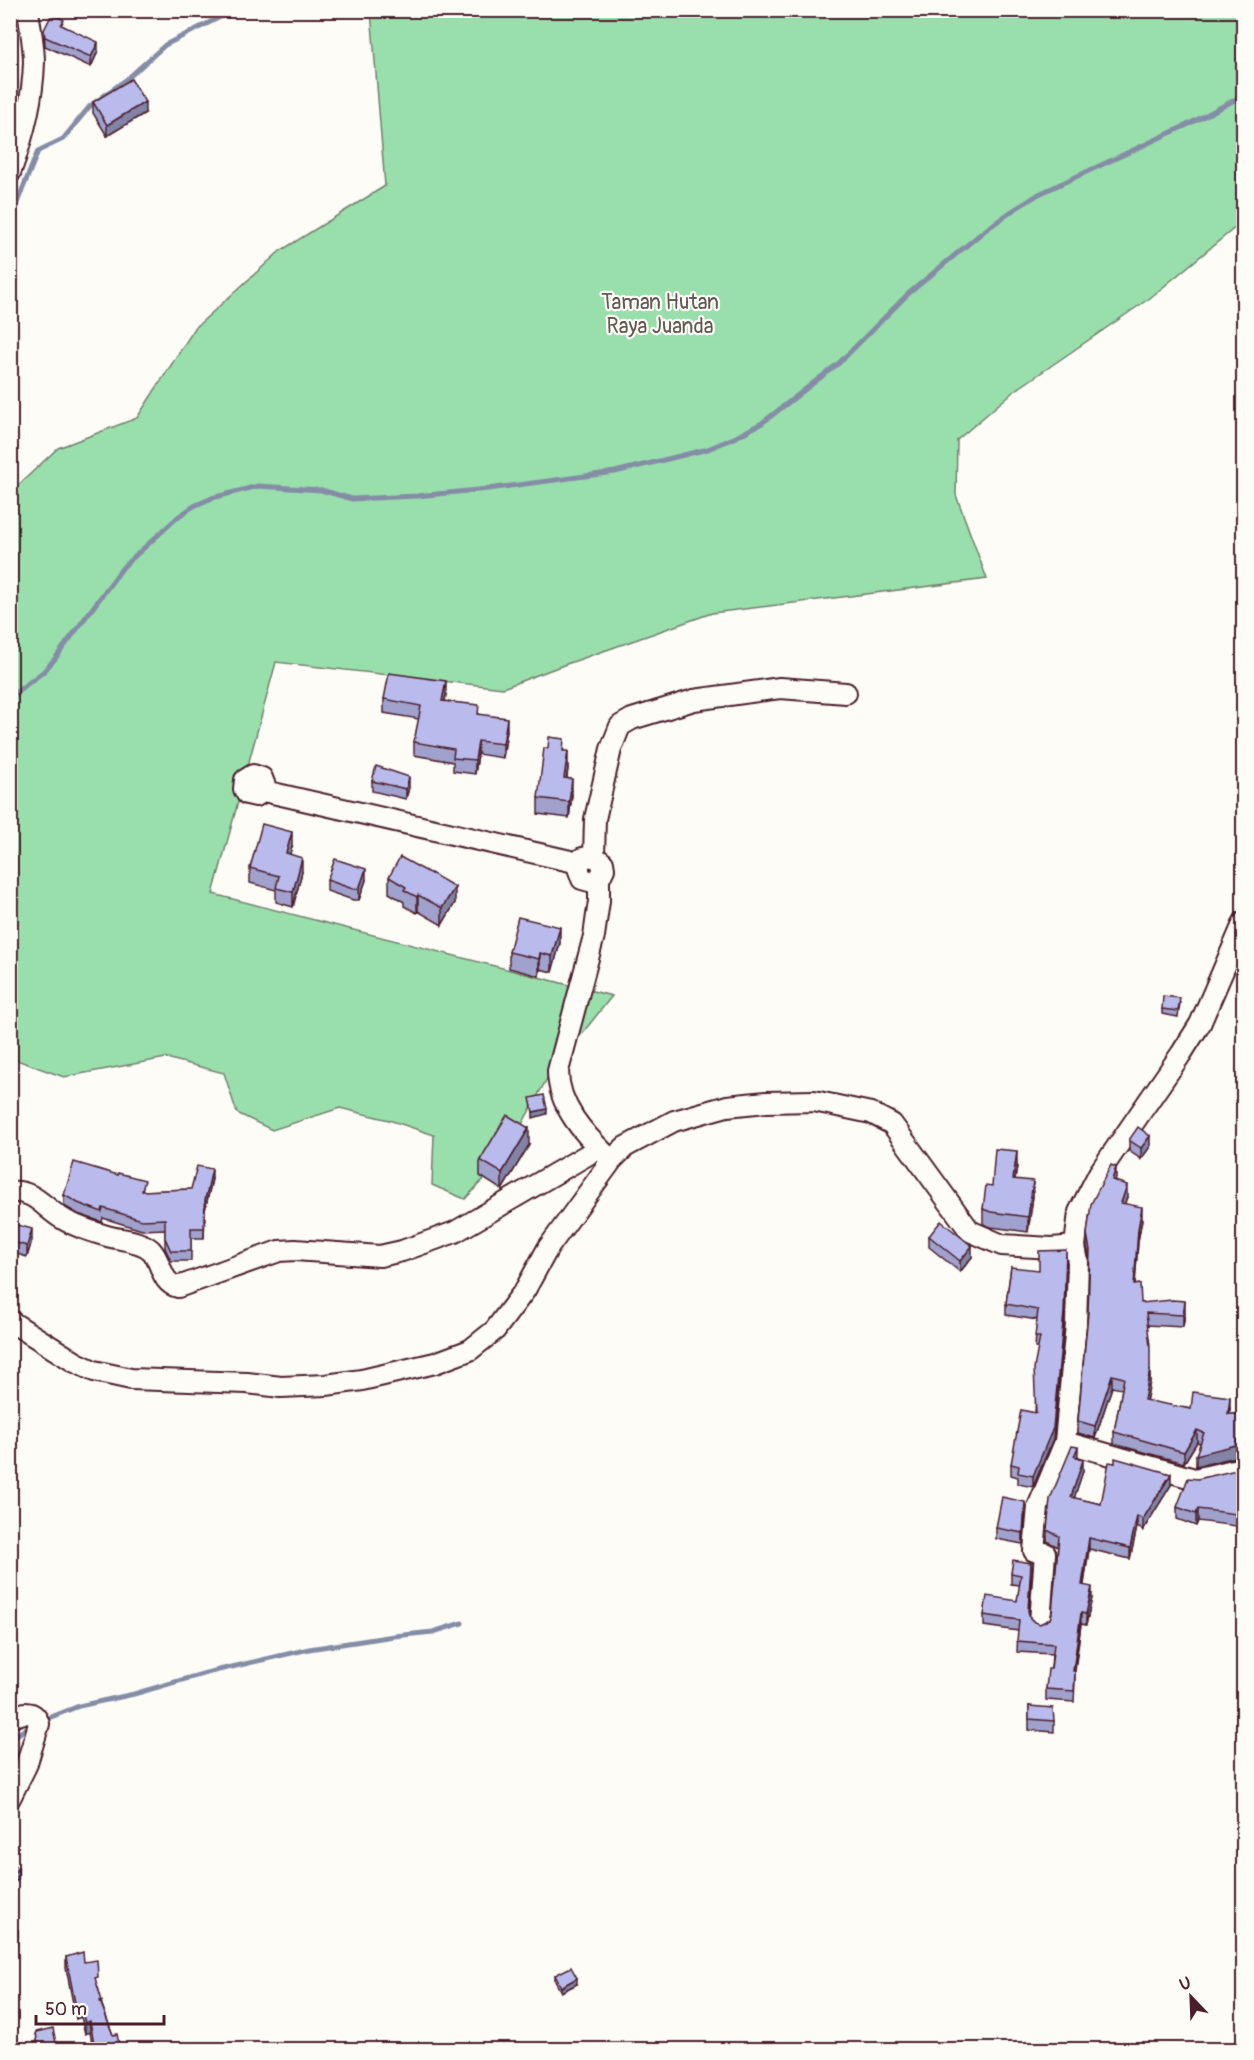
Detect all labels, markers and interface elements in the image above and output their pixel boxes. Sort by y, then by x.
park label: Taman Hutan Raya Juanda [601,289,719,340]
north arrow [1161,1967,1221,2027]
text: U [1177,1973,1195,1995]
scale bar [36,1988,164,2026]
text: 50 m [45,1998,87,2021]

